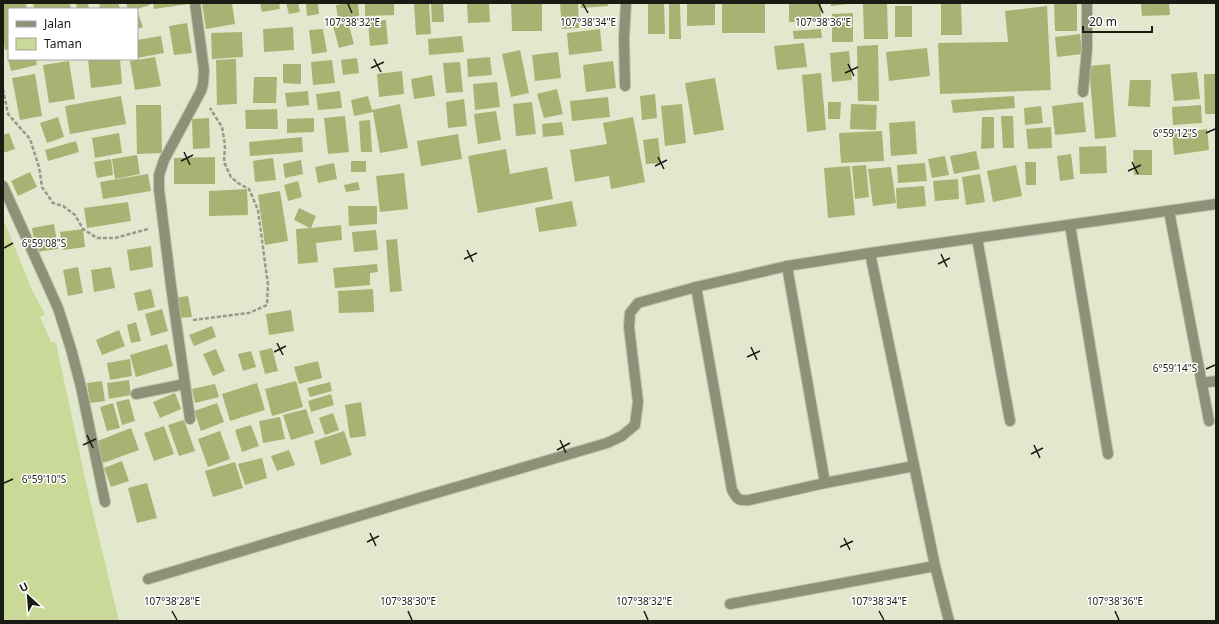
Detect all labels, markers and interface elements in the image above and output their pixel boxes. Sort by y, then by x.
legend [8,8,138,60]
scale bar [1083,8,1152,34]
text: 20 m [1089,13,1117,30]
text: Jalan [43,15,71,32]
text: 107°38'32"E [324,15,380,29]
text: 107°38'34"E [560,15,616,29]
text: 107°38'36"E [795,15,851,29]
text: Taman [44,35,82,52]
text: 6°59'12"S [1153,126,1198,140]
text: 6°59'08"S [22,236,67,250]
text: 6°59'14"S [1153,361,1198,375]
text: 6°59'10"S [22,472,67,486]
north arrow [8,576,48,616]
text: U [16,578,30,595]
text: 107°38'28"E [144,594,200,608]
text: 107°38'30"E [380,594,436,608]
text: 107°38'32"E [616,594,672,608]
text: 107°38'34"E [851,594,907,608]
text: 107°38'36"E [1087,594,1143,608]

